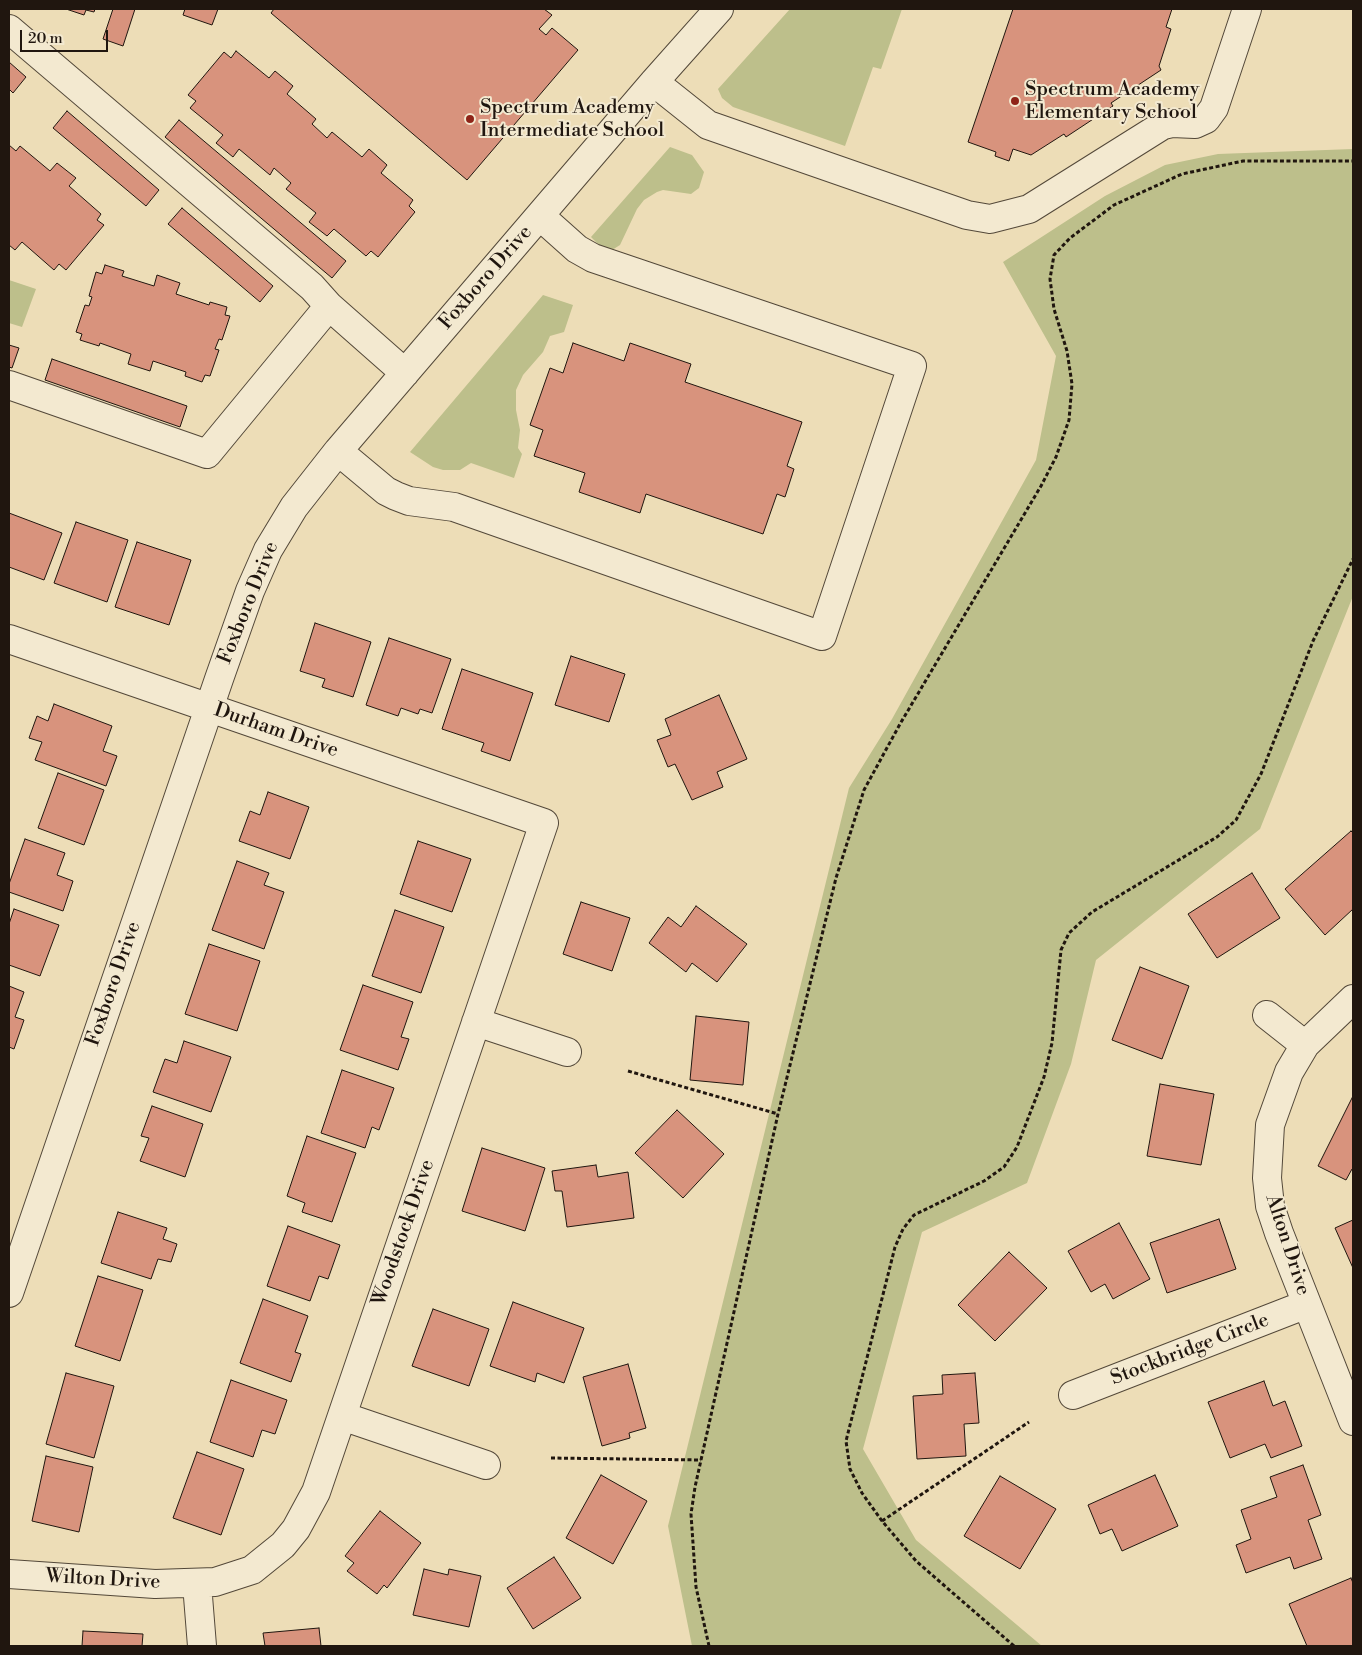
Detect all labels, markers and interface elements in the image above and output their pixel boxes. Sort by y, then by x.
scale bar [22,20,110,52]
text: 20 m [28,29,63,48]
place label: Spectrum Academy Elementary School [1025,78,1199,125]
marker: Spectrum Academy Elementary School [1009,95,1021,107]
place label: Spectrum Academy Intermediate School [480,96,664,143]
marker: Spectrum Academy Intermediate School [464,113,476,125]
street label: Foxboro Drive [434,221,538,335]
street label: Foxboro Drive [214,538,284,668]
street label: Durham Drive [211,699,341,763]
street label: Foxboro Drive [81,919,147,1049]
street label: Woodstock Drive [368,1157,440,1309]
street label: Alton Drive [1259,1192,1315,1298]
street label: Stockbridge Circle [1107,1309,1273,1391]
street label: Wilton Drive [45,1565,161,1595]

